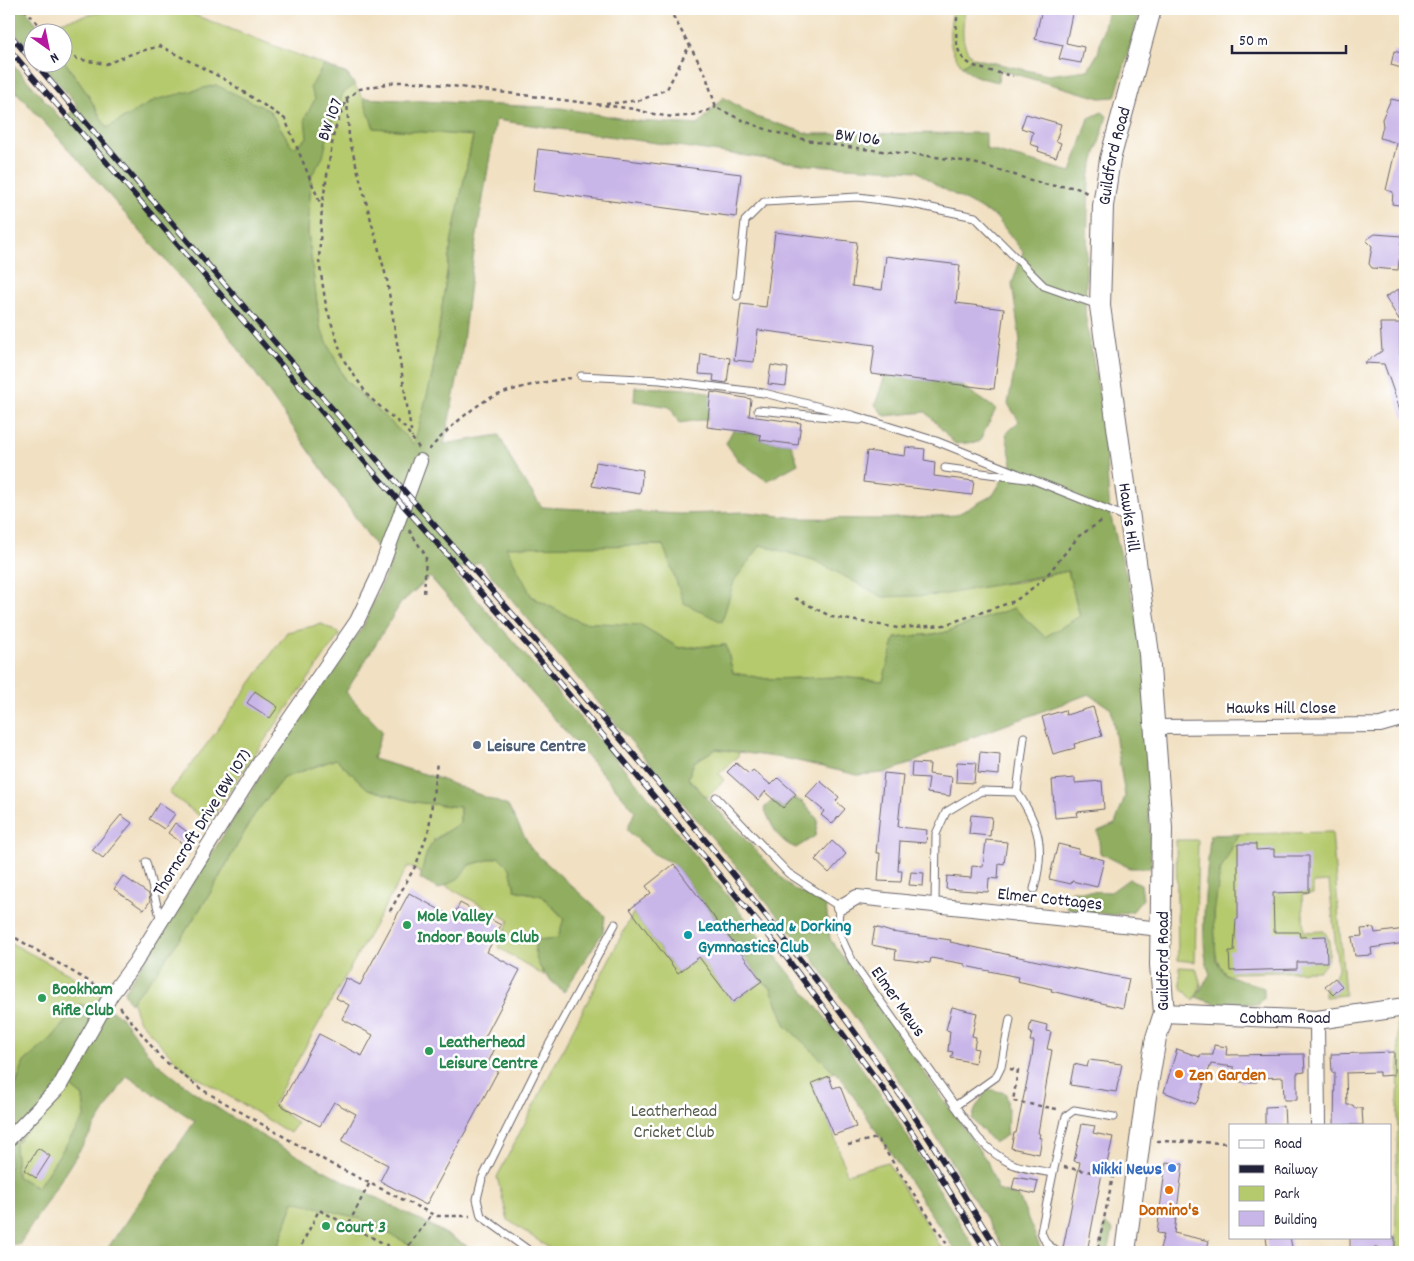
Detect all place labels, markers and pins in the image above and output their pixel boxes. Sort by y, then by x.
place label: Leisure Centre [487,735,586,760]
marker: Leisure Centre [471,739,483,751]
place label: Mole Valley Indoor Bowls Club [417,905,539,951]
place label: Leatherhead & Dorking Gymnastics Club [698,915,851,961]
marker: Mole Valley Indoor Bowls Club [401,919,413,931]
marker: Leatherhead & Dorking Gymnastics Club [682,929,694,941]
place label: Bookham Rifle Club [52,978,114,1024]
marker: Bookham Rifle Club [36,992,48,1004]
place label: Leatherhead Leisure Centre [439,1031,538,1077]
marker: Leatherhead Leisure Centre [423,1045,435,1057]
place label: Zen Garden [1189,1064,1266,1089]
marker: Zen Garden [1173,1068,1185,1080]
place label: Nikki News [1092,1158,1162,1183]
marker: Nikki News [1166,1162,1178,1174]
marker: Domino's [1163,1184,1175,1196]
place label: Domino's [1139,1199,1200,1224]
place label: Court 3 [336,1216,386,1241]
marker: Court 3 [320,1220,332,1232]

